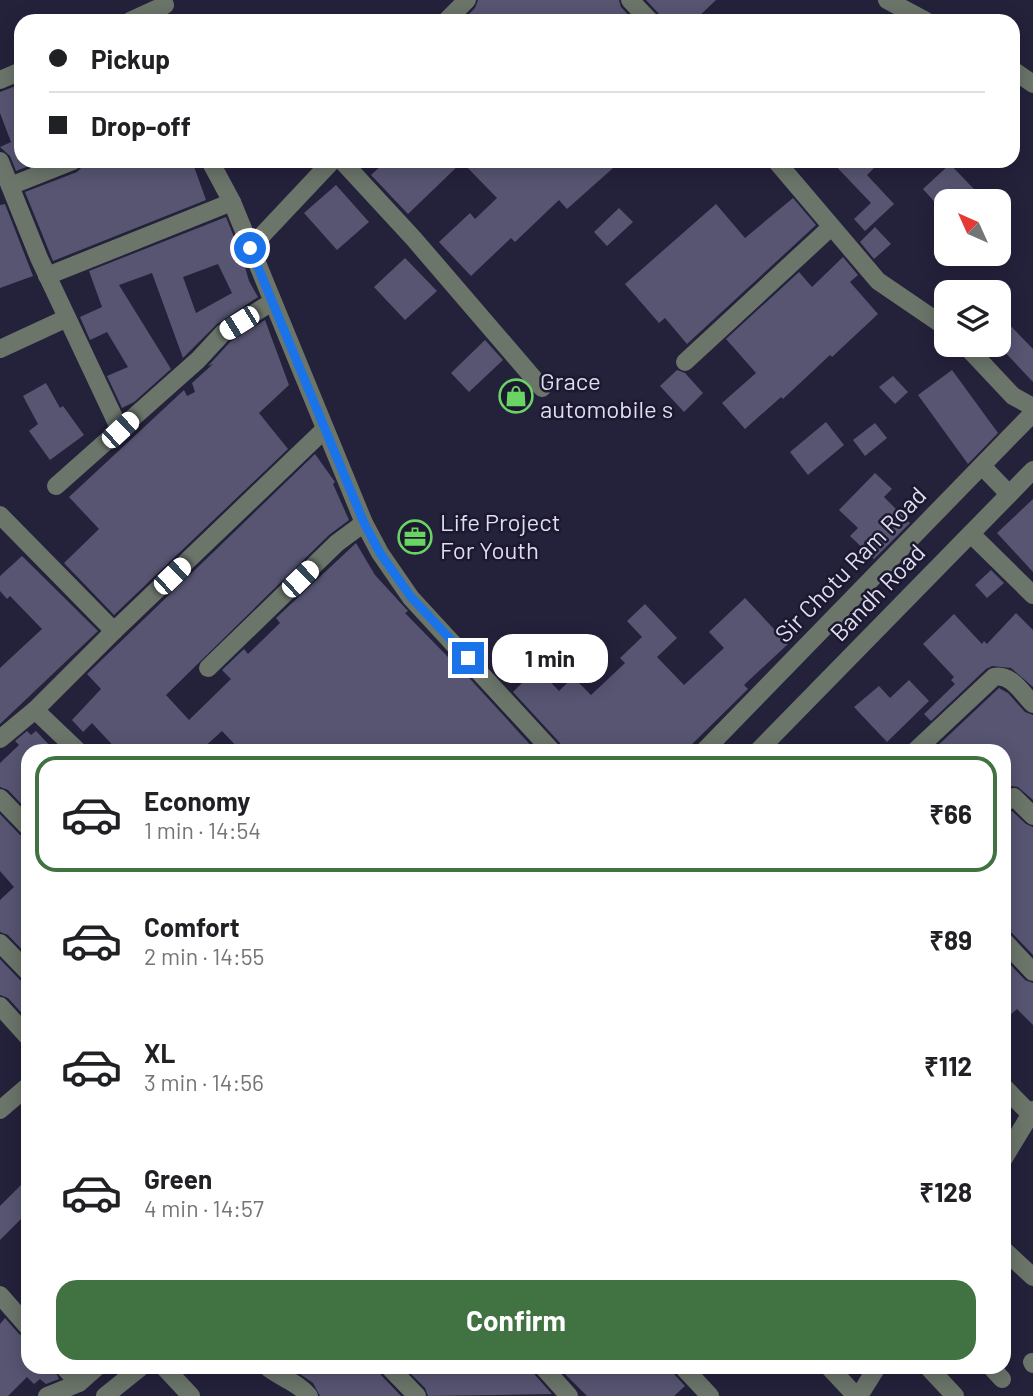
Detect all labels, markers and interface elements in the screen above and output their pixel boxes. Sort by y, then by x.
text: Pickup [91,43,170,74]
text: Drop-off [91,110,191,141]
north arrow [934,189,1012,266]
map controls [934,189,1011,357]
route start [234,232,266,264]
button: layers [934,280,1011,357]
car [216,303,263,343]
place label: Grace automobile s [540,366,673,423]
shop icon: Grace automobile s [497,377,535,415]
car [98,408,143,452]
street label: Sir Chotu Ram Road [768,480,932,648]
place label: Life Project For Youth [440,507,561,564]
office icon: Life Project For Youth [396,518,434,556]
street label: Bandh Road [823,537,930,647]
car [150,554,195,598]
car [278,557,323,601]
callout: 1 min [492,634,608,682]
route end [452,642,484,674]
text: 1 min [525,644,575,672]
icon: car [60,783,123,846]
text: Economy [144,785,250,816]
text: ₹66 [929,798,972,829]
text: 1 min · 14:54 [144,816,261,844]
icon: car [60,909,123,972]
text: Comfort [144,911,240,942]
text: ₹89 [929,924,972,955]
text: 2 min · 14:55 [144,942,264,970]
icon: car [60,1035,123,1098]
text: XL [144,1037,175,1068]
text: ₹112 [924,1050,972,1081]
text: 3 min · 14:56 [144,1068,264,1096]
icon: car [60,1161,123,1224]
text: Green [144,1163,212,1194]
text: ₹128 [919,1176,972,1207]
text: 4 min · 14:57 [144,1194,264,1222]
button: Confirm [56,1280,976,1360]

